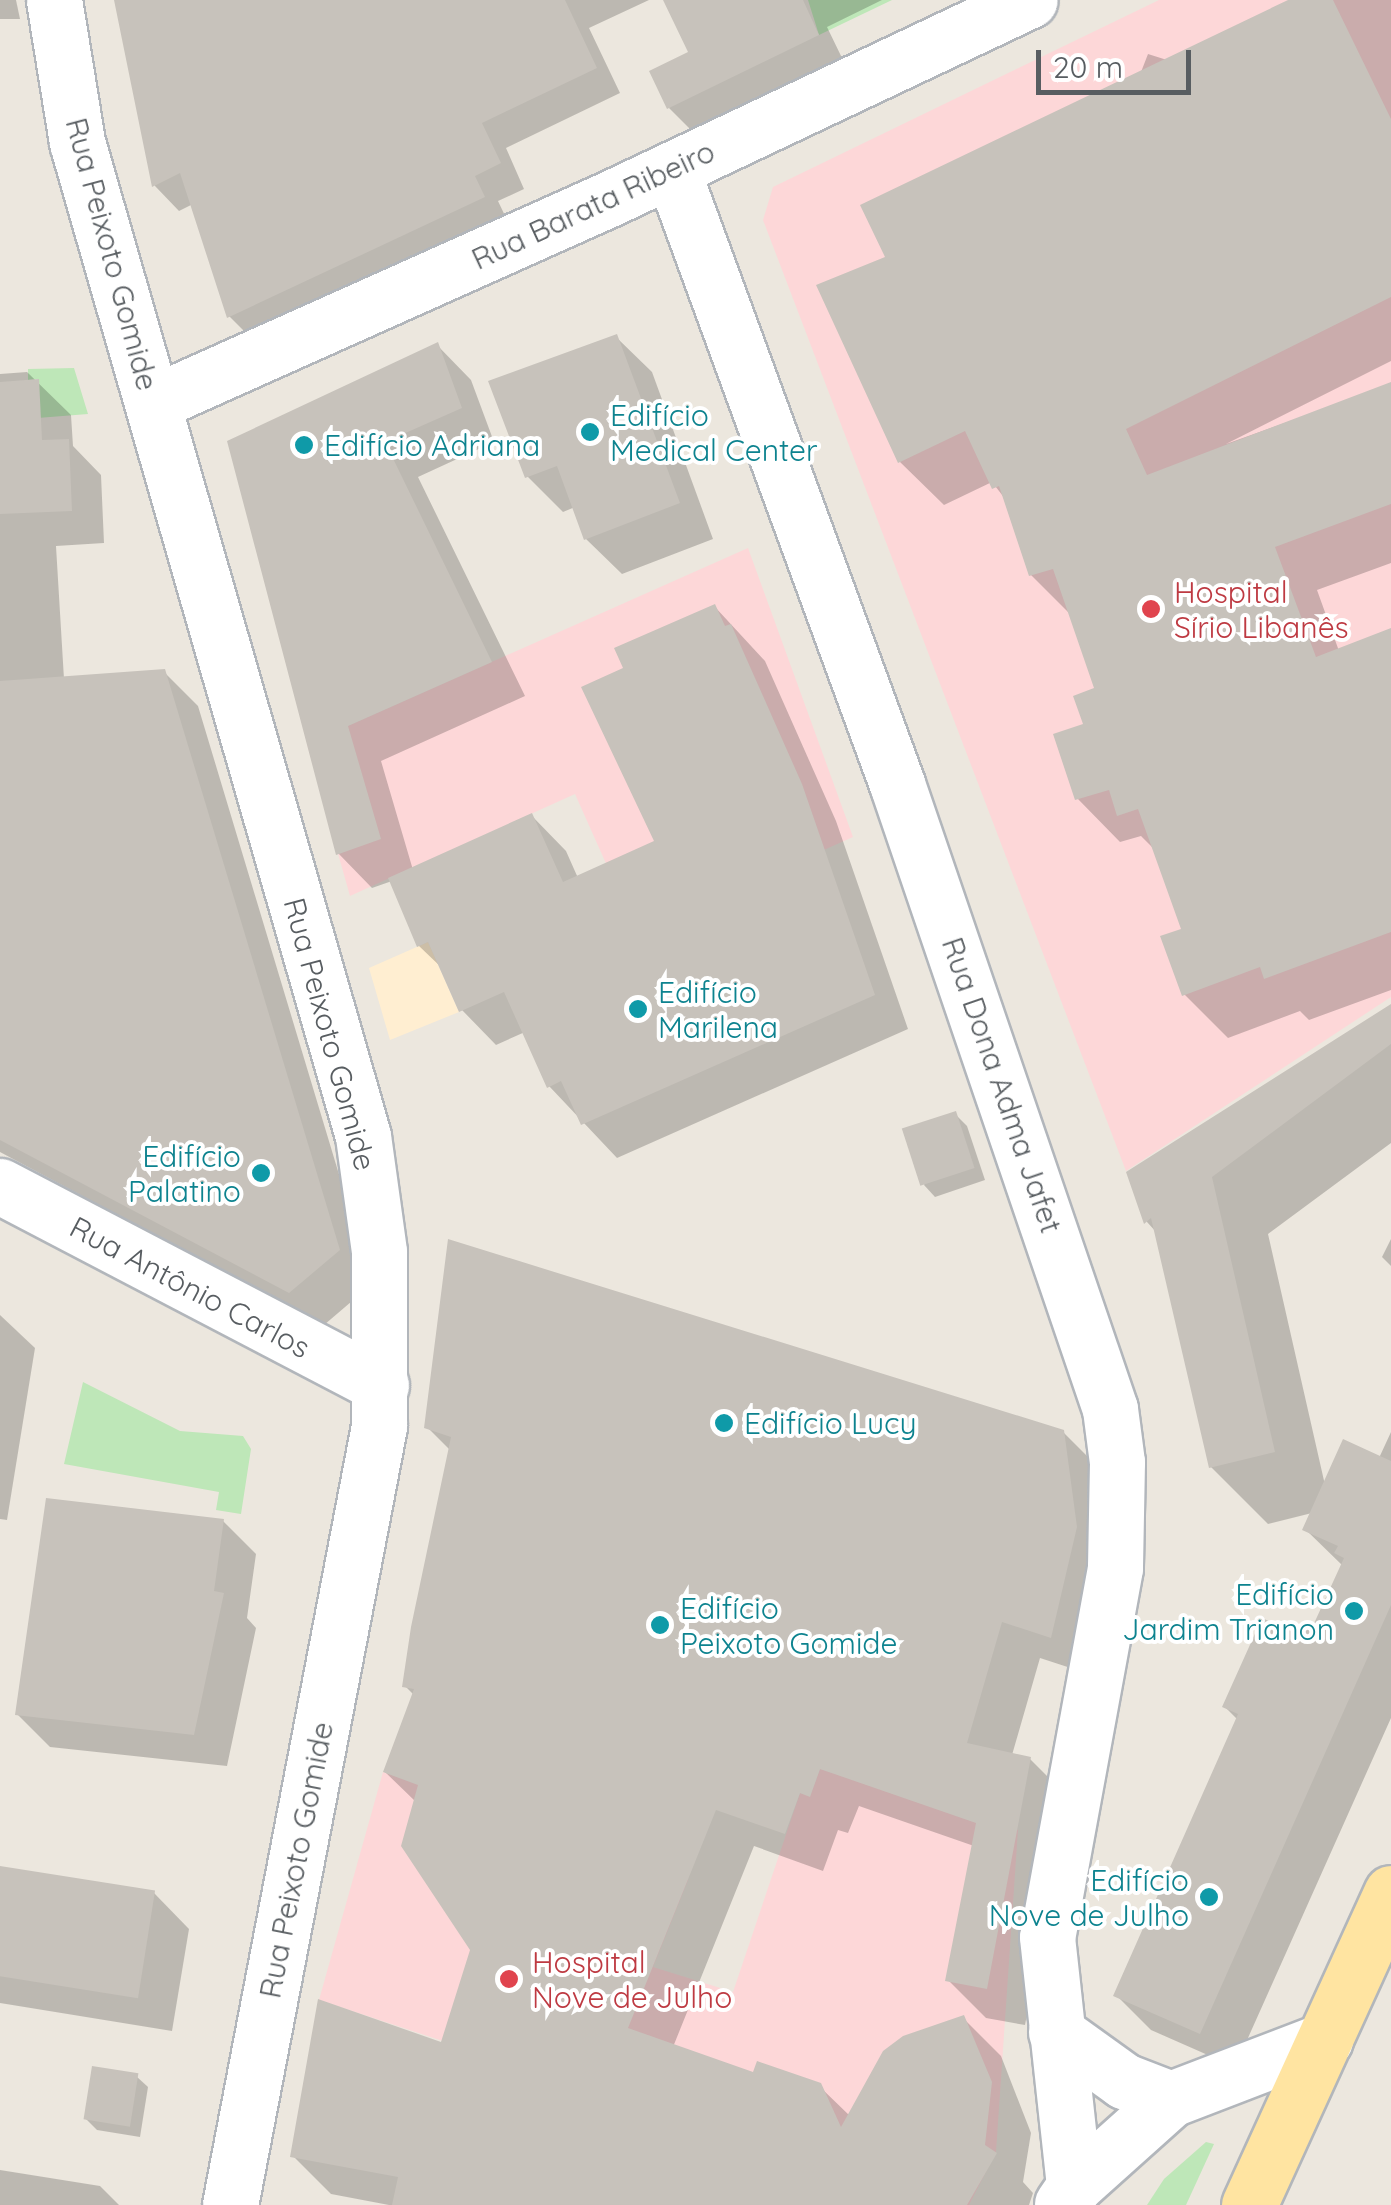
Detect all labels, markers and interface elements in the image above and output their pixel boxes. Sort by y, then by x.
scale bar [1041,30,1196,92]
text: 20 m [1053,48,1123,86]
street label: Rua Peixoto Gomide [58,114,166,394]
street label: Rua Barata Ribeiro [466,133,720,277]
place label: Edifício Medical Center [610,397,818,468]
marker: Edifício Medical Center [579,421,601,443]
place label: Edifício Adriana [324,427,540,463]
marker: Edifício Adriana [293,434,315,456]
place label: Hospital Sírio Libanês [1174,574,1349,644]
marker: Hospital Sírio Libanês [1138,596,1164,622]
street label: Rua Peixoto Gomide [276,894,384,1174]
street label: Rua Dona Adma Jafet [934,932,1070,1238]
place label: Edifício Marilena [658,974,778,1044]
marker: Edifício Marilena [627,998,649,1020]
place label: Edifício Palatino [128,1138,241,1208]
marker: Edifício Palatino [250,1162,272,1184]
street label: Rua Antônio Carlos [64,1209,316,1365]
place label: Edifício Lucy [744,1405,917,1441]
marker: Edifício Lucy [713,1412,735,1434]
place label: Edifício Jardim Trianon [1122,1576,1334,1646]
place label: Edifício Peixoto Gomide [680,1590,897,1660]
marker: Edifício Jardim Trianon [1343,1600,1365,1622]
marker: Edifício Peixoto Gomide [649,1614,671,1636]
street label: Rua Peixoto Gomide [252,1719,340,2001]
place label: Edifício Nove de Julho [989,1862,1189,1932]
marker: Edifício Nove de Julho [1198,1886,1220,1908]
place label: Hospital Nove de Julho [532,1944,732,2014]
marker: Hospital Nove de Julho [496,1966,522,1992]

